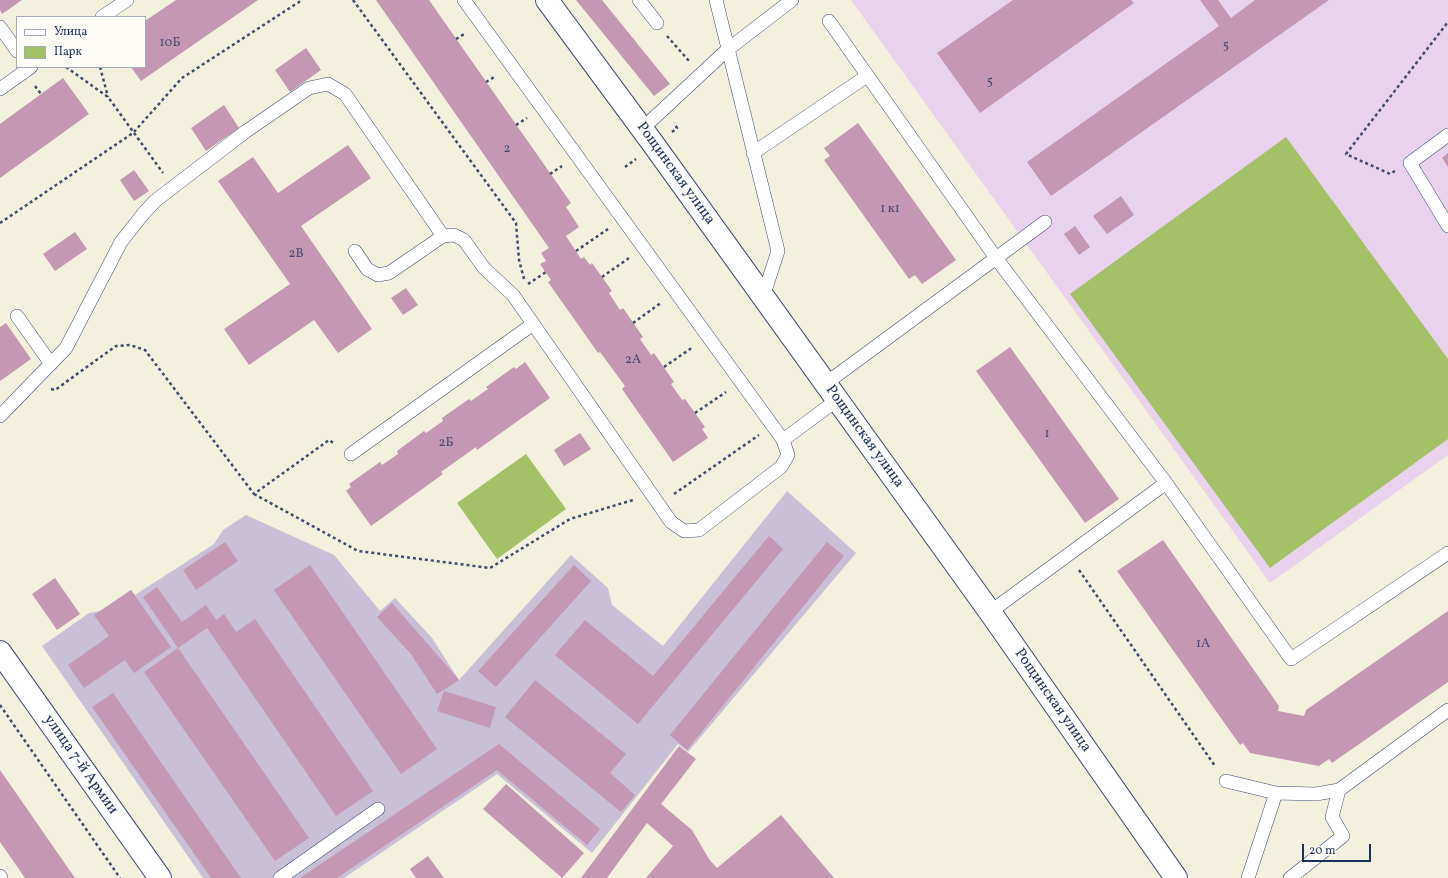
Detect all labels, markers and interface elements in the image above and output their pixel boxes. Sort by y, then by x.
legend [16,16,146,68]
text: Улица [54,24,87,40]
house number: 10Б [160,36,180,52]
house number: 5 [1223,39,1229,55]
text: Парк [54,44,82,60]
house number: 5 [987,75,993,91]
street label: Рощинская улица [632,119,718,229]
house number: 2 [504,142,510,158]
house number: 1 к1 [880,202,900,218]
house number: 2В [288,247,304,263]
house number: 2А [625,353,641,369]
street label: Рощинская улица [821,382,907,492]
house number: 1 [1044,427,1050,443]
house number: 2Б [439,436,453,452]
house number: 1А [1196,637,1210,653]
street label: Рощинская улица [1010,646,1094,756]
street label: улица 7-й Армии [39,712,121,818]
scale bar [1304,836,1373,862]
text: 20 m [1309,843,1336,859]

